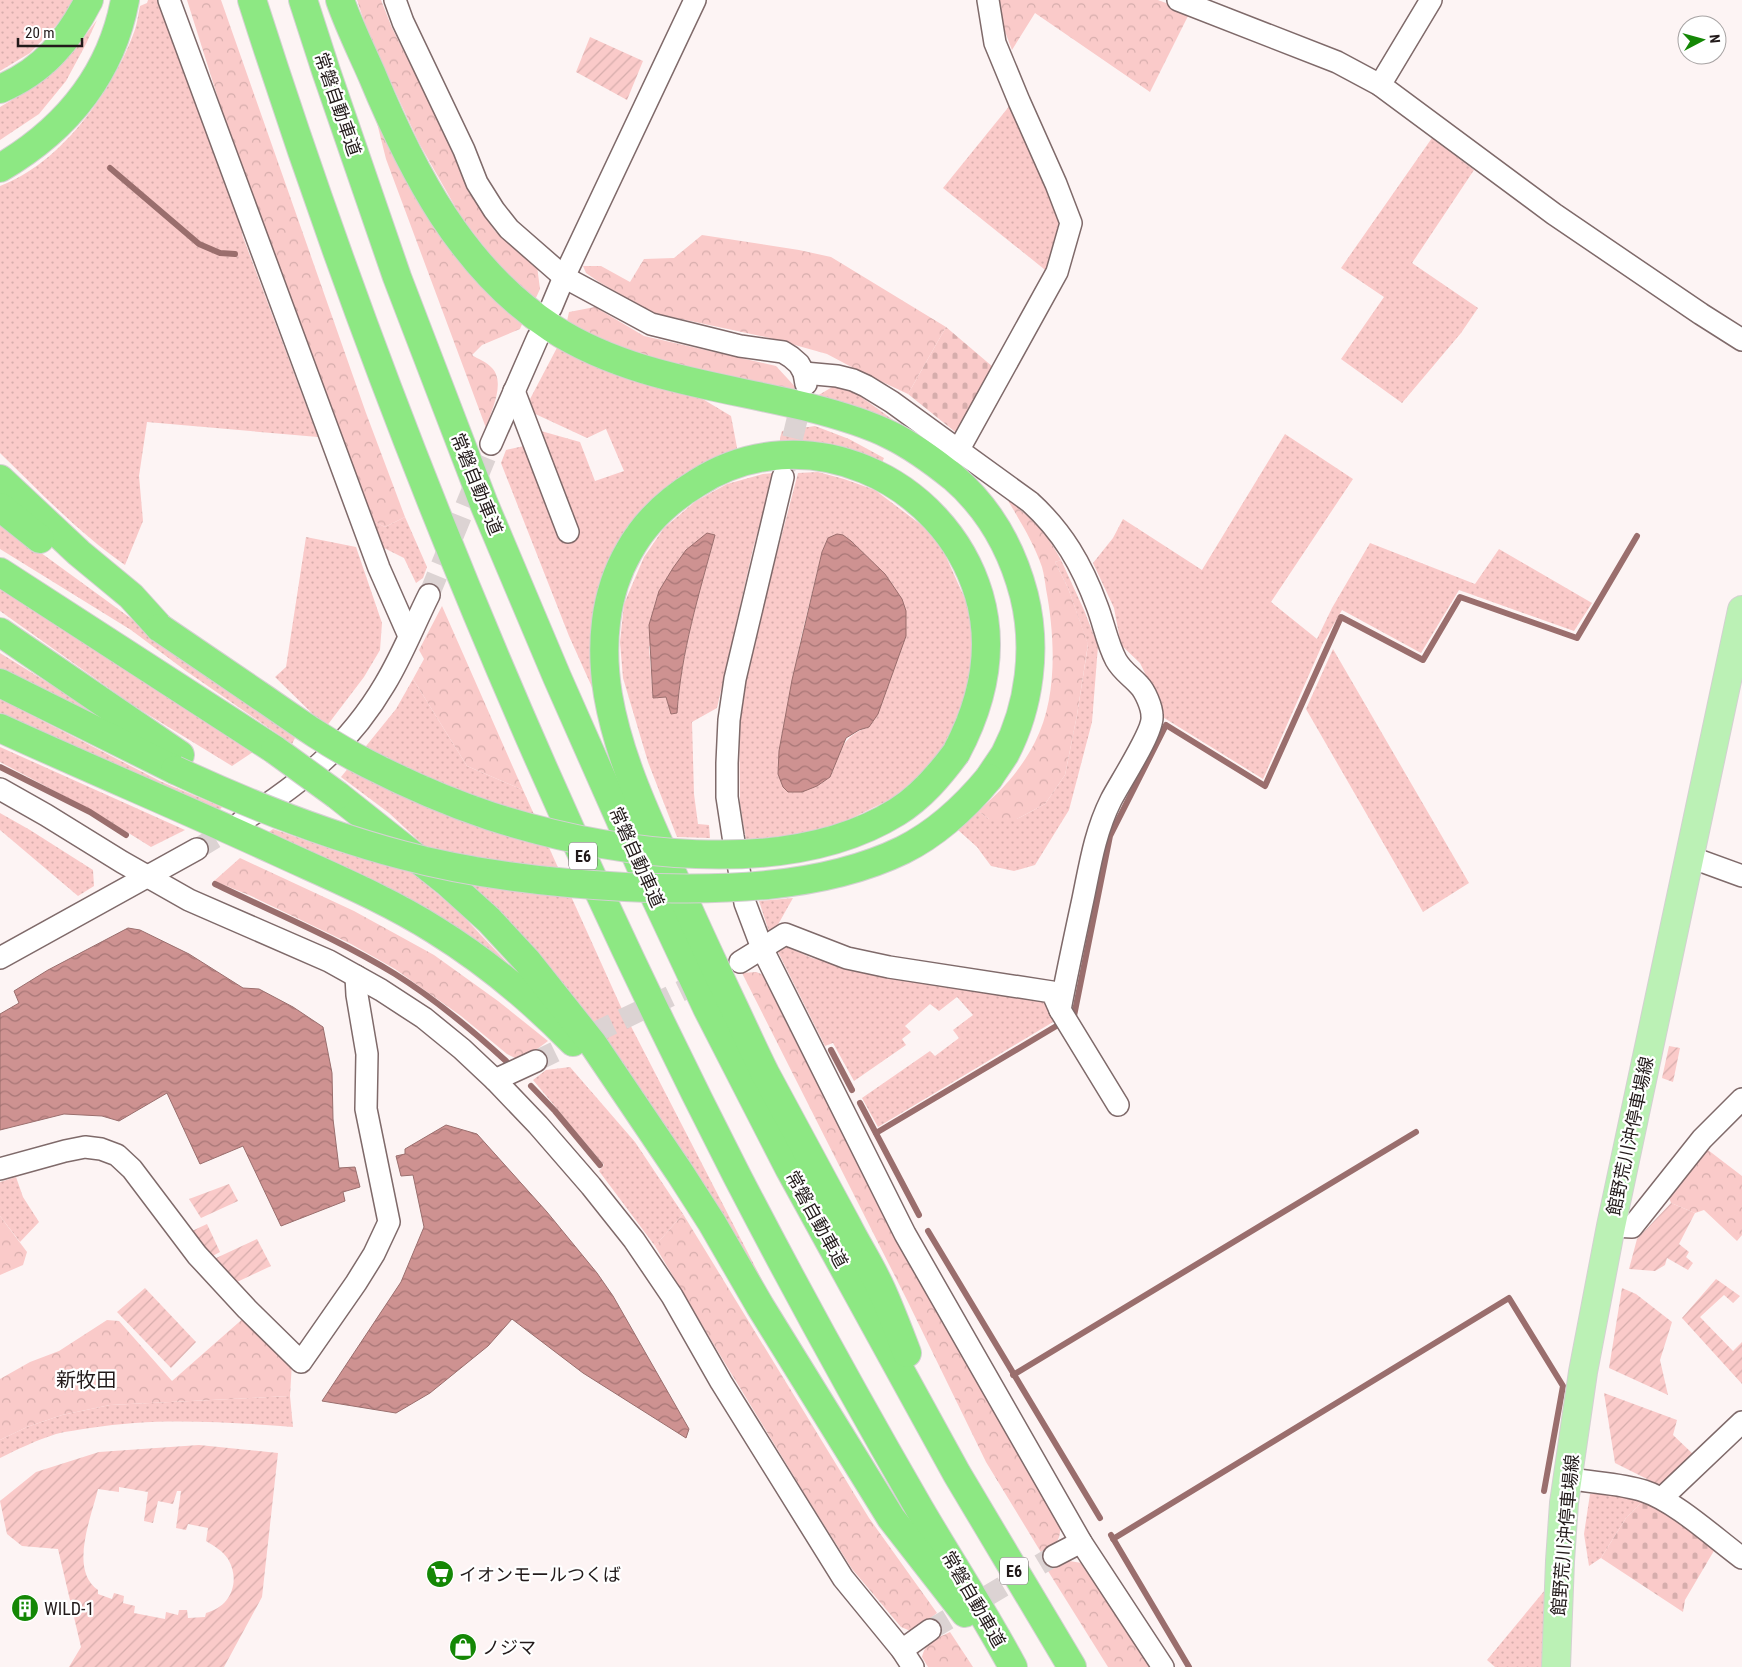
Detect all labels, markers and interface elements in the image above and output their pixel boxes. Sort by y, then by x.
scale bar [18,15,81,47]
north arrow [1677,15,1727,65]
text: 20 m [25,24,55,42]
text: N [1707,34,1723,44]
street label: 常磐自動車道 [310,50,366,158]
street label: 常磐自動車道 [447,430,507,538]
street label: 常磐自動車道 [605,803,669,911]
road number: E6 [569,842,597,869]
street label: 館野荒川沖停車場線 [1603,1055,1657,1217]
street label: 常磐自動車道 [782,1167,852,1271]
district label: 新牧田 [56,1368,116,1392]
street label: 館野荒川沖停車場線 [1547,1453,1583,1617]
street label: 常磐自動車道 [938,1547,1010,1651]
road number: E6 [1000,1558,1028,1584]
supermarket icon: イオンモールつくば [425,1559,455,1589]
place label: イオンモールつくば [459,1564,621,1585]
building icon: WILD-1 [10,1593,40,1623]
place label: WILD-1 [44,1598,94,1619]
shop icon: ノジマ [448,1632,478,1662]
place label: ノジマ [482,1637,536,1658]

